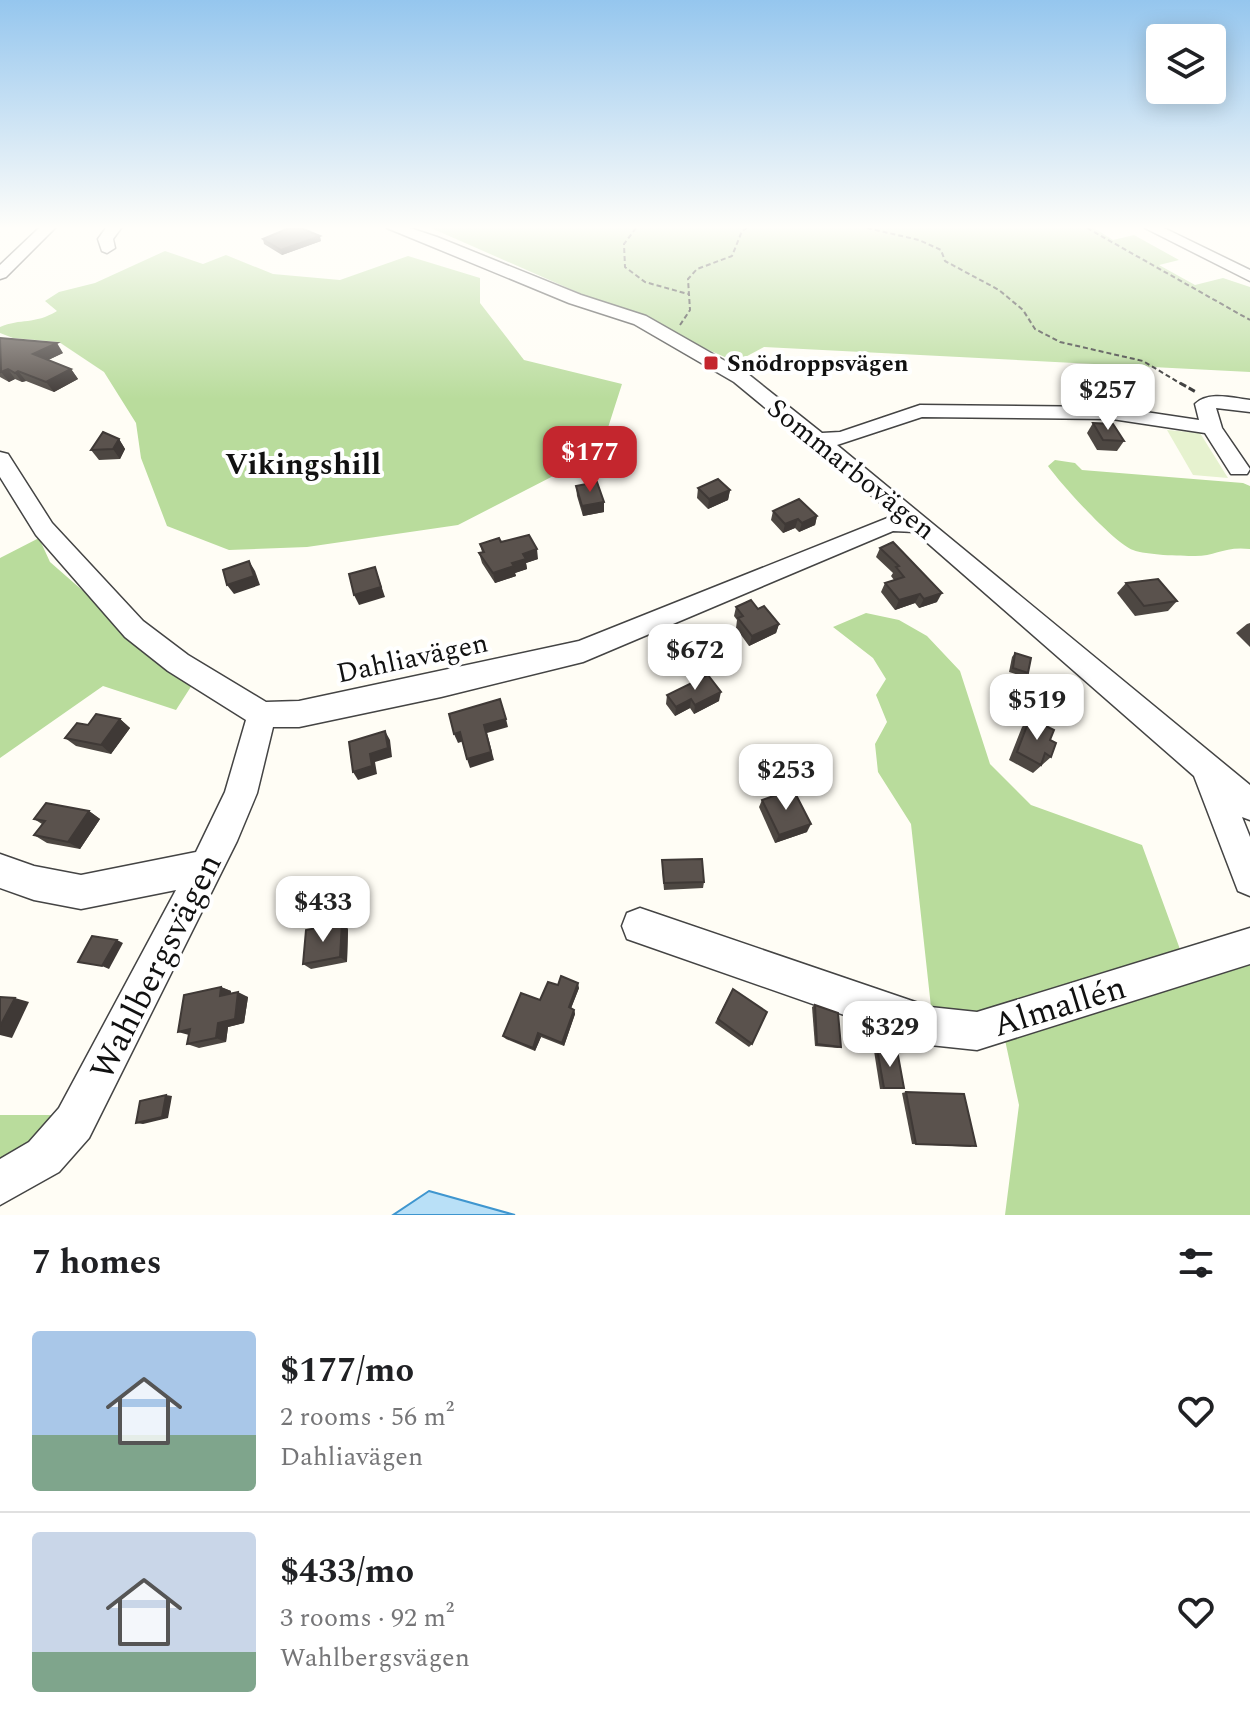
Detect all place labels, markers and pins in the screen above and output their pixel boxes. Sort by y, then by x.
place label: Snödroppsvägen [727,346,909,382]
marker: Snödroppsvägen [702,354,720,372]
pin: $257 [1061,364,1155,432]
pin: $177 [543,426,637,494]
pin: $672 [648,624,742,692]
pin: $519 [990,674,1084,742]
pin: $253 [739,744,833,812]
pin: $433 [276,876,370,944]
pin: $329 [843,1001,937,1069]

